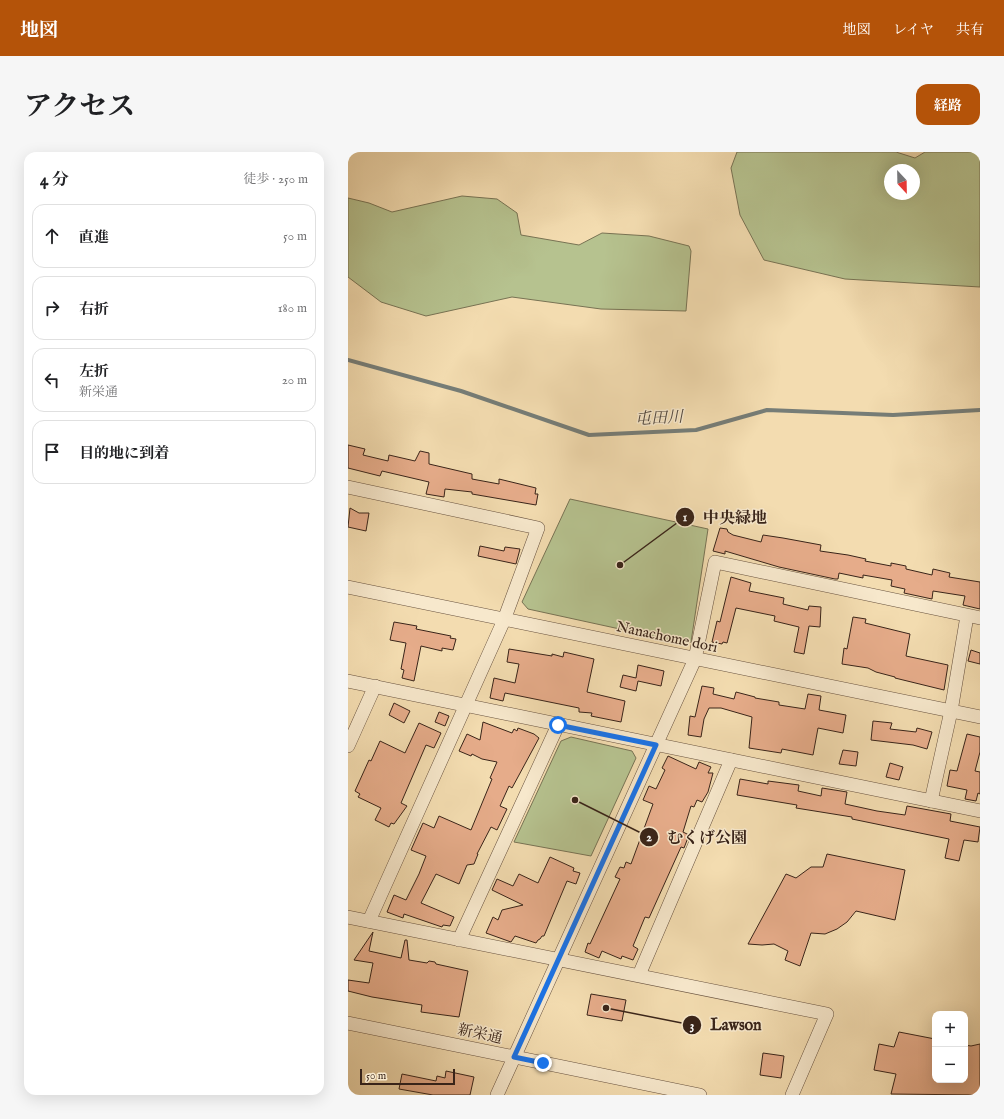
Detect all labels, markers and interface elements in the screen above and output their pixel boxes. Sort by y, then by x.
text: 地図 [20,19,58,43]
text: 地図 [843,21,871,39]
text: レイヤ [893,21,934,39]
text: 共有 [956,21,984,39]
button: 経路 [916,84,980,125]
text: アクセス [24,90,135,125]
north arrow [884,164,920,200]
text: 4 分 [40,170,69,191]
text: 徒歩 · 250 m [243,171,308,188]
icon: ahead [41,225,63,247]
text: 直進 [79,228,109,247]
text: 50 m [283,228,307,245]
icon: right [41,297,63,319]
text: 右折 [79,300,109,319]
text: 180 m [278,300,307,317]
text: 左折 [79,362,109,381]
icon: left [41,369,63,391]
text: 20 m [282,372,307,389]
text: 新栄通 [79,384,118,401]
water label: 屯田川 [635,408,685,430]
icon: arrive [41,441,63,463]
text: 目的地に到着 [79,444,169,463]
callout: 中央緑地 [675,503,775,531]
text: 中央緑地 [703,509,767,529]
text: 1 [683,510,688,525]
street label: Nanachome dori [615,617,719,657]
route start [549,716,567,734]
callout: むくげ公園 [639,823,755,851]
text: むくげ公園 [667,829,747,849]
text: 2 [646,830,652,845]
callout: Lawson [682,1011,769,1039]
map controls [932,1011,968,1083]
button: + [932,1011,968,1047]
text: Lawson [710,1016,762,1036]
text: 3 [690,1018,694,1033]
street label: 新栄通 [456,1020,504,1048]
button: − [932,1047,968,1083]
route end [534,1054,552,1072]
scale bar [360,1067,455,1086]
text: 50 m [366,1069,386,1083]

